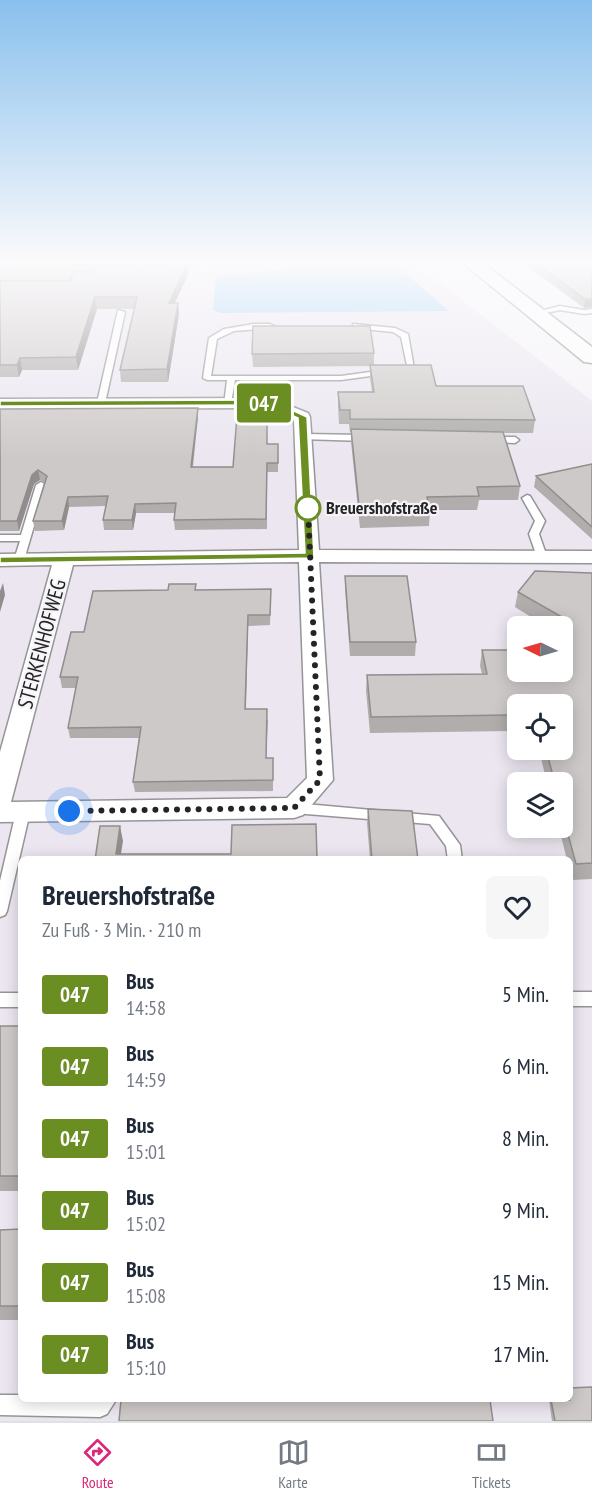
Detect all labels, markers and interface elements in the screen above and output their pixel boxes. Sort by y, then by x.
line badge: 047 [230,384,298,422]
text: 047 [249,390,279,417]
marker: Breuershofstraße [295,495,321,521]
place label: Breuershofstraße [326,496,438,519]
street label: STERKENHOFWEG [11,576,72,712]
north arrow [507,616,573,682]
map controls [507,616,573,838]
button: locate [507,694,573,760]
button: layers [507,772,573,838]
your location [54,796,84,826]
text: Breuershofstraße [42,876,215,913]
button: heart [486,876,549,939]
text: Zu Fuß · 3 Min. · 210 m [42,917,201,943]
text: Bus [126,967,154,995]
text: 5 Min. [502,980,549,1008]
text: 047 [60,981,90,1008]
text: 14:58 [126,995,166,1021]
text: Bus [126,1039,154,1067]
text: 6 Min. [502,1052,549,1080]
text: 047 [60,1053,90,1080]
text: 14:59 [126,1067,166,1093]
text: Bus [126,1111,154,1139]
text: 8 Min. [502,1124,549,1152]
text: 047 [60,1125,90,1152]
text: 15:01 [126,1139,166,1165]
text: Bus [126,1183,154,1211]
text: 9 Min. [502,1196,549,1224]
text: 047 [60,1197,90,1224]
text: 15:02 [126,1211,166,1237]
text: Bus [126,1255,154,1283]
text: 15 Min. [492,1268,549,1296]
text: 047 [60,1269,90,1296]
text: 15:08 [126,1283,166,1309]
text: Bus [126,1327,154,1355]
text: 17 Min. [493,1340,549,1368]
text: 047 [60,1341,90,1368]
text: 15:10 [126,1355,166,1381]
tab: Route [81,1436,114,1492]
tab: Karte [277,1436,310,1492]
tab: Tickets [472,1436,511,1492]

